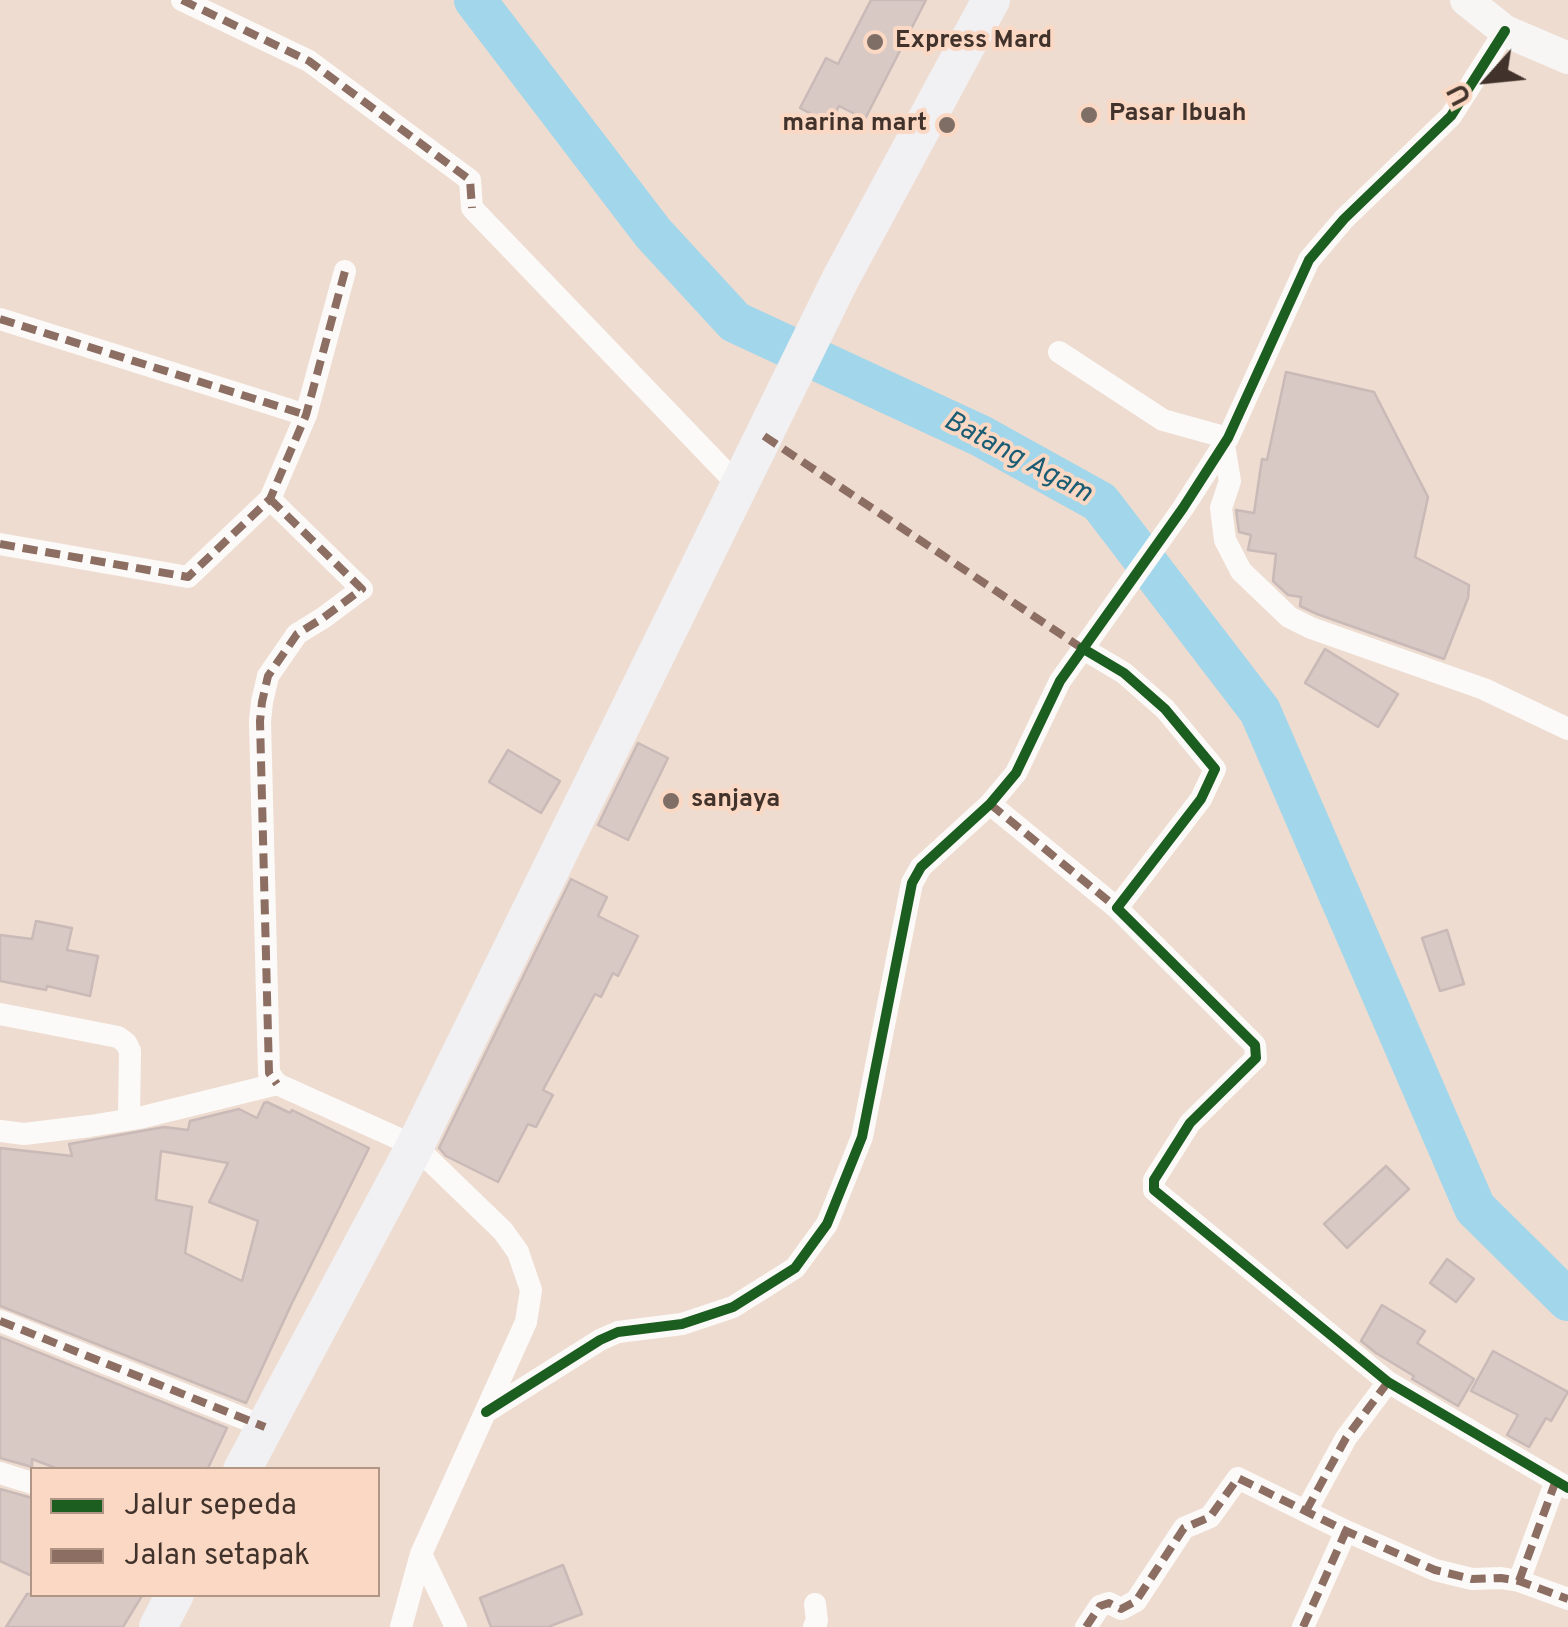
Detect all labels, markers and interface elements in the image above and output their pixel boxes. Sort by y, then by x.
place label: Express Mard [895,27,1052,57]
north arrow [1438,30,1538,130]
marker: Express Mard [864,31,886,53]
text: U [1441,77,1482,111]
place label: Pasar Ibuah [1109,100,1246,130]
marker: Pasar Ibuah [1078,104,1100,126]
place label: marina mart [782,110,927,140]
marker: marina mart [936,114,958,136]
water label: Batang Agam [937,406,1097,512]
place label: sanjaya [691,786,780,816]
marker: sanjaya [660,790,682,812]
legend [30,1467,380,1597]
text: Jalur sepeda [124,1488,297,1525]
text: Jalan setapak [124,1538,310,1575]

